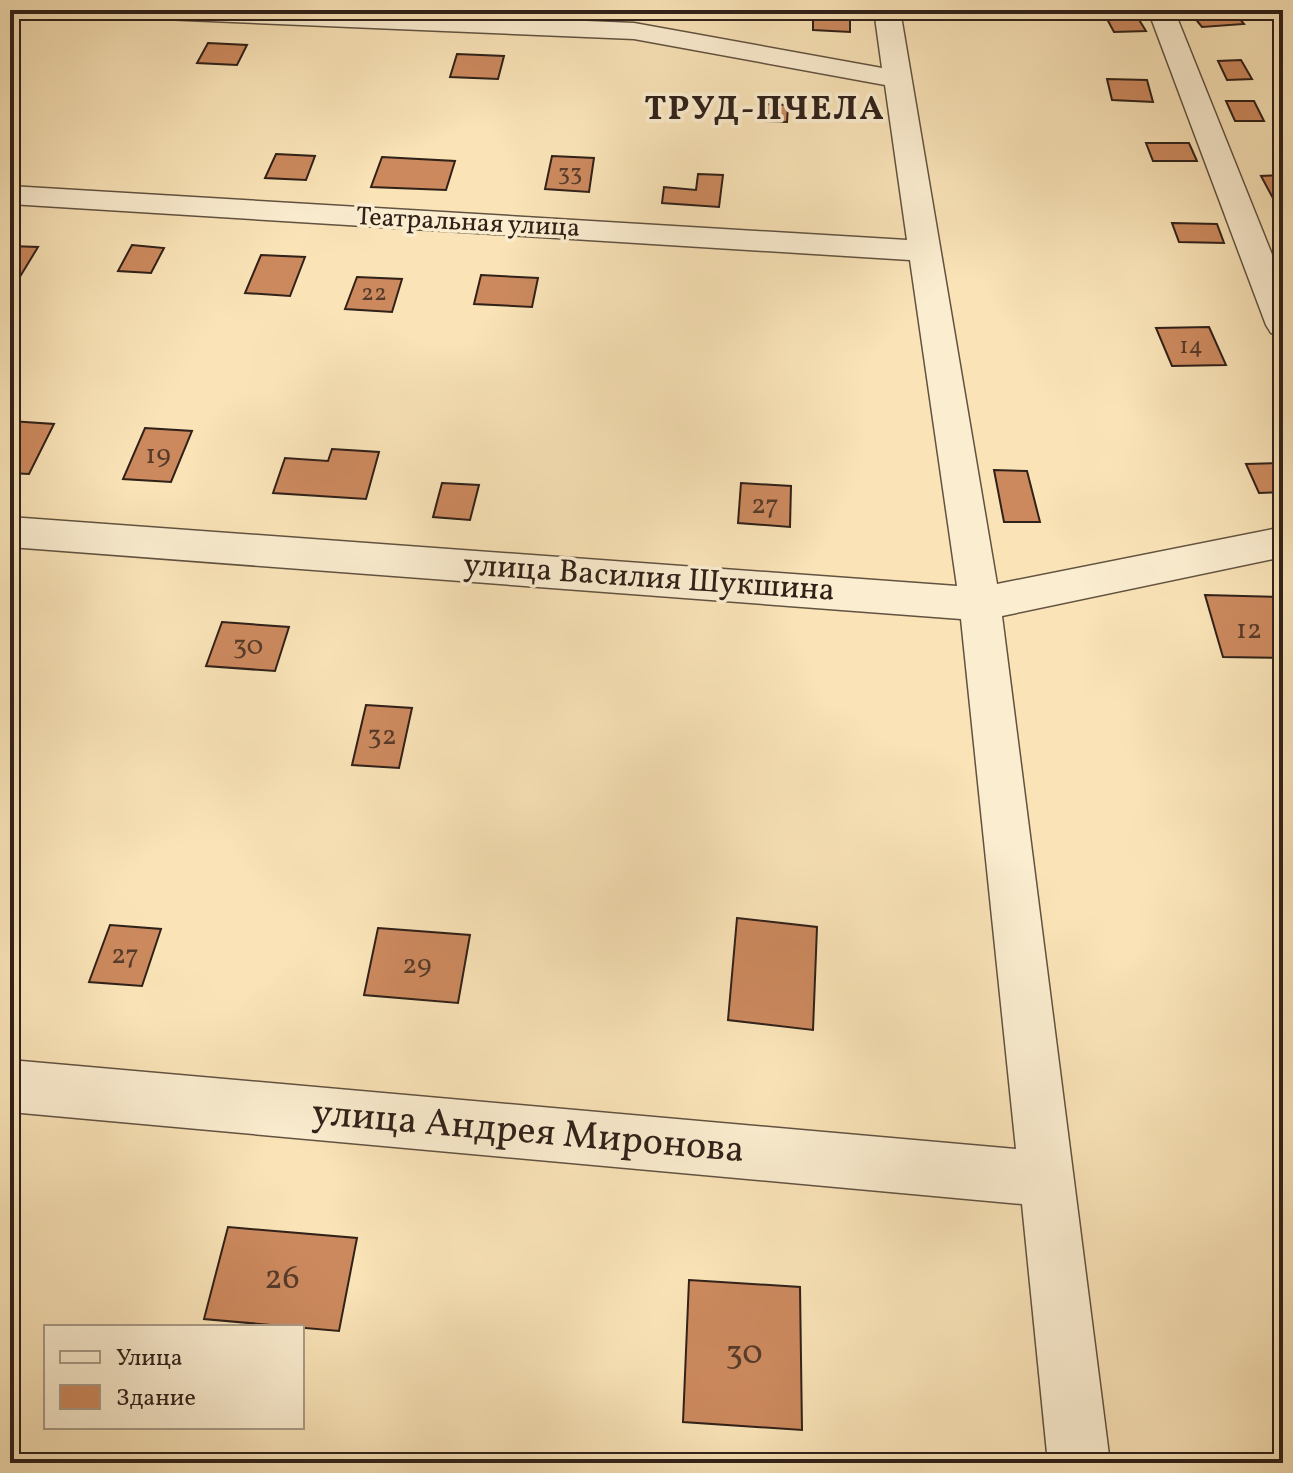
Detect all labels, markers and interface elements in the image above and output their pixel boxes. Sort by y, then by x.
district label: ТРУД-ПЧЕЛА [644,87,886,134]
house number: 33 [558,157,582,191]
street label: Театральная улица [355,199,581,247]
house number: 22 [361,277,387,311]
house number: 14 [1179,330,1203,364]
house number: 19 [145,436,171,475]
house number: 27 [751,486,779,525]
street label: улица Василия Шукшина [462,544,836,614]
house number: 12 [1236,611,1262,650]
house number: 30 [233,627,263,666]
house number: 32 [367,717,397,756]
house number: 27 [111,936,139,975]
house number: 29 [402,946,432,985]
street label: улица Андрея Миронова [309,1088,747,1178]
house number: 26 [264,1256,300,1303]
legend [44,1325,304,1429]
house number: 30 [725,1331,763,1378]
text: Улица [116,1342,183,1376]
text: Здание [116,1382,196,1416]

